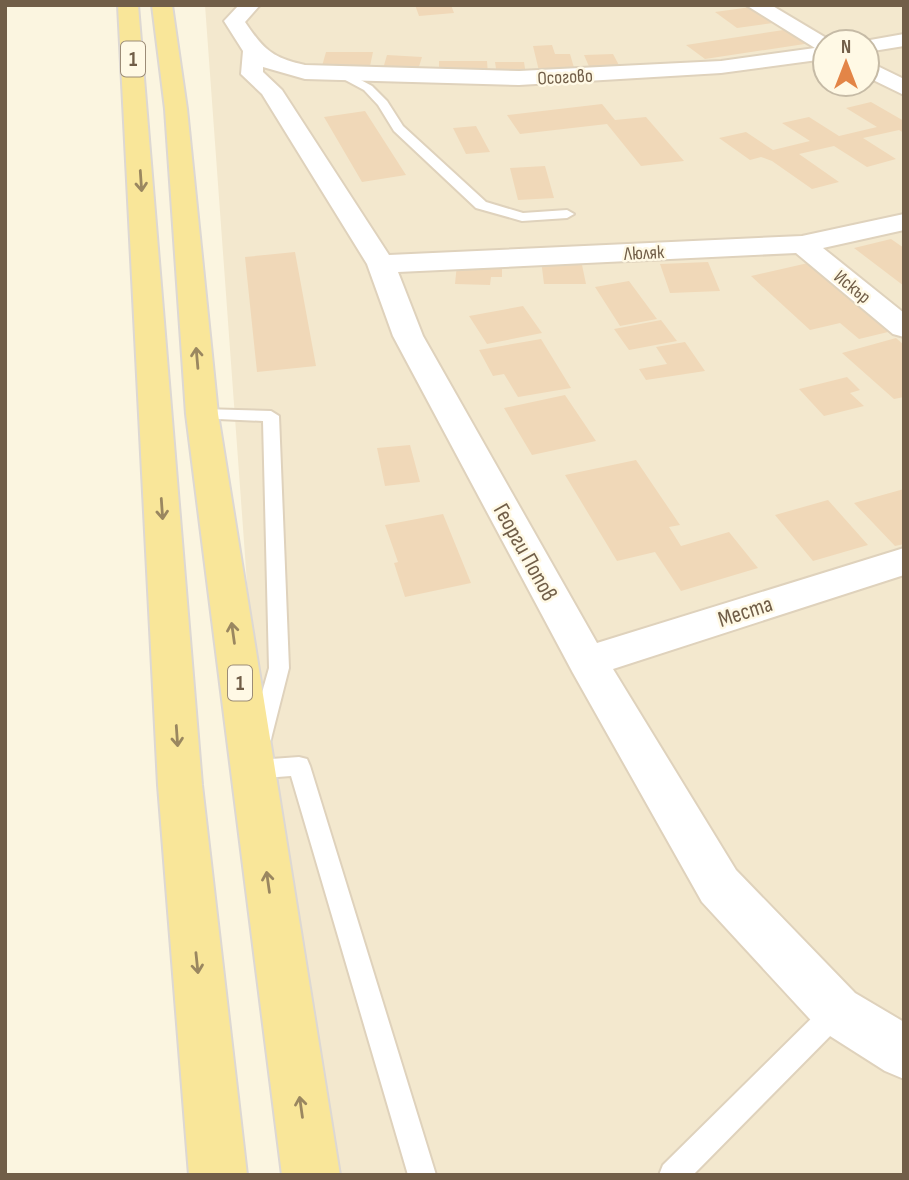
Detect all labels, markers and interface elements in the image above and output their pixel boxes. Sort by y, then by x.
north arrow [811,28,881,98]
text: N [841,36,851,59]
road number: 1 [121,42,145,76]
street label: Осогово [537,65,593,90]
one-way arrow [135,170,148,192]
street label: Люляк [622,241,666,266]
street label: Искър [829,265,875,309]
one-way arrow [190,348,203,370]
one-way arrow [155,497,168,520]
street label: Георги Попов [487,499,563,606]
street label: Места [715,590,776,634]
one-way arrow [226,622,239,644]
road number: 1 [228,666,252,700]
one-way arrow [171,724,184,747]
one-way arrow [261,871,274,894]
one-way arrow [191,951,204,973]
one-way arrow [294,1096,307,1119]

